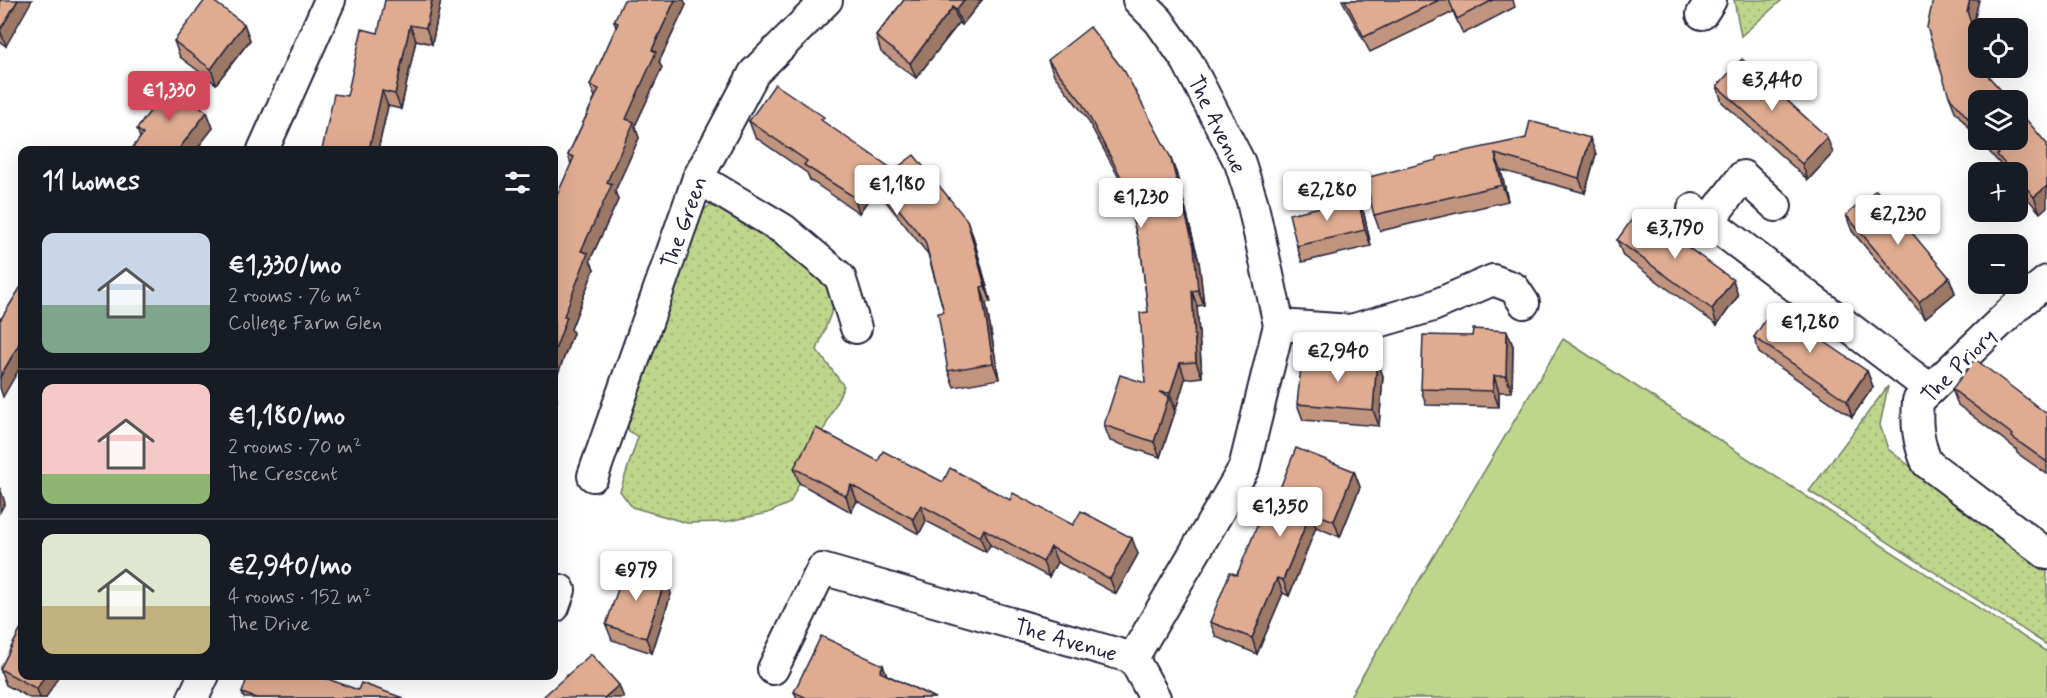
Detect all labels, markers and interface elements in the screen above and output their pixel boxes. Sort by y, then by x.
map controls [1968,18,2028,294]
button: locate [1968,18,2028,78]
pin: €3,440 [1723,61,1821,112]
text: €3,440 [1741,67,1803,94]
pin: €1,330 [120,71,218,122]
street label: The Avenue [1180,71,1252,178]
text: €1,330 [142,77,196,104]
button: layers [1968,90,2028,150]
button: + [1968,162,2028,222]
text: 11 homes [42,165,140,199]
pin: €1,180 [848,165,946,216]
icon: filters [501,166,534,199]
text: €1,180 [869,171,925,198]
pin: €2,280 [1278,171,1376,222]
street label: The Green [655,173,715,273]
text: €2,280 [1297,177,1357,204]
pin: €1,230 [1092,178,1190,229]
text: €1,230 [1113,184,1169,211]
pin: €2,230 [1849,195,1947,246]
text: €2,230 [1869,201,1927,228]
pin: €3,790 [1626,209,1724,260]
text: €3,790 [1646,215,1704,242]
button: − [1968,234,2028,294]
text: €1,330/mo [228,249,342,283]
icon: home [90,257,162,329]
text: 2 rooms · 76 m² [228,283,361,310]
pin: €1,280 [1761,303,1859,354]
text: €1,280 [1781,309,1839,336]
text: College Farm Glen [228,310,382,337]
street label: The Priory [1916,323,2003,410]
pin: €2,940 [1289,332,1387,383]
text: €2,940 [1307,338,1369,365]
text: €1,180/mo [228,400,345,434]
icon: home [90,408,162,480]
text: 2 rooms · 70 m² [228,434,362,461]
text: The Crescent [228,461,338,488]
pin: €1,350 [1231,487,1329,538]
text: €1,350 [1251,493,1309,520]
text: €2,940/mo [228,550,352,584]
pin: €979 [600,551,672,602]
text: €979 [614,557,658,584]
icon: home [90,558,162,630]
text: 4 rooms · 152 m² [228,584,371,611]
text: The Drive [228,611,310,638]
street label: The Avenue [1011,613,1120,669]

